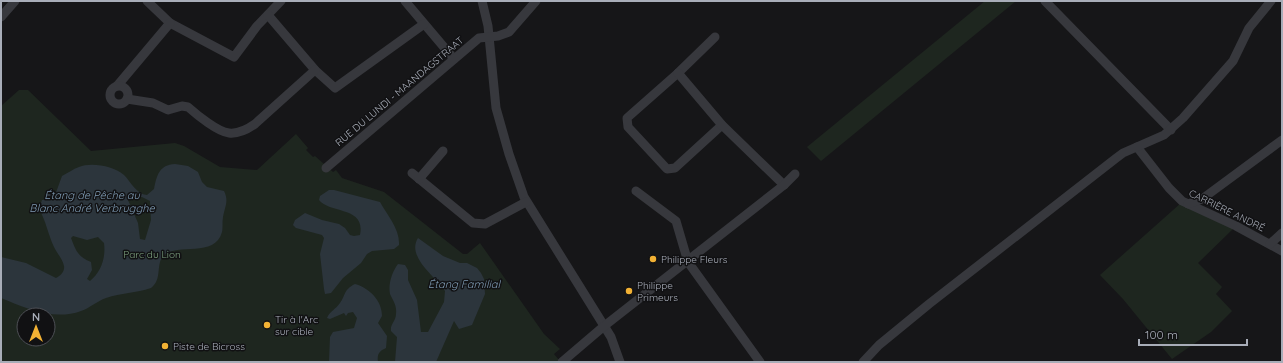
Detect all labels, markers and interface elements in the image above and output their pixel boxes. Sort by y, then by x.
street label: RUE DU LUNDI - MAANDAGSTRAAT [332,34,466,149]
street label: CARRIÈRE ANDRÉ [1187,186,1267,235]
water label: Étang de Pêche au Blanc André Verbrugghe [29,188,156,215]
park label: Parc du Lion [123,248,181,261]
place label: Philippe Fleurs [661,253,728,266]
marker: Philippe Fleurs [648,254,658,264]
water label: Étang Familial [428,277,501,291]
place label: Philippe Primeurs [637,279,678,304]
marker: Philippe Primeurs [624,286,634,296]
north arrow [16,307,56,347]
text: N [32,310,40,324]
place label: Tir à l'Arc sur cible [275,313,318,338]
marker: Tir à l'Arc sur cible [262,320,272,330]
scale bar [1139,321,1247,347]
text: 100 m [1145,327,1178,342]
place label: Piste de Bicross [173,340,245,353]
marker: Piste de Bicross [160,341,170,351]

